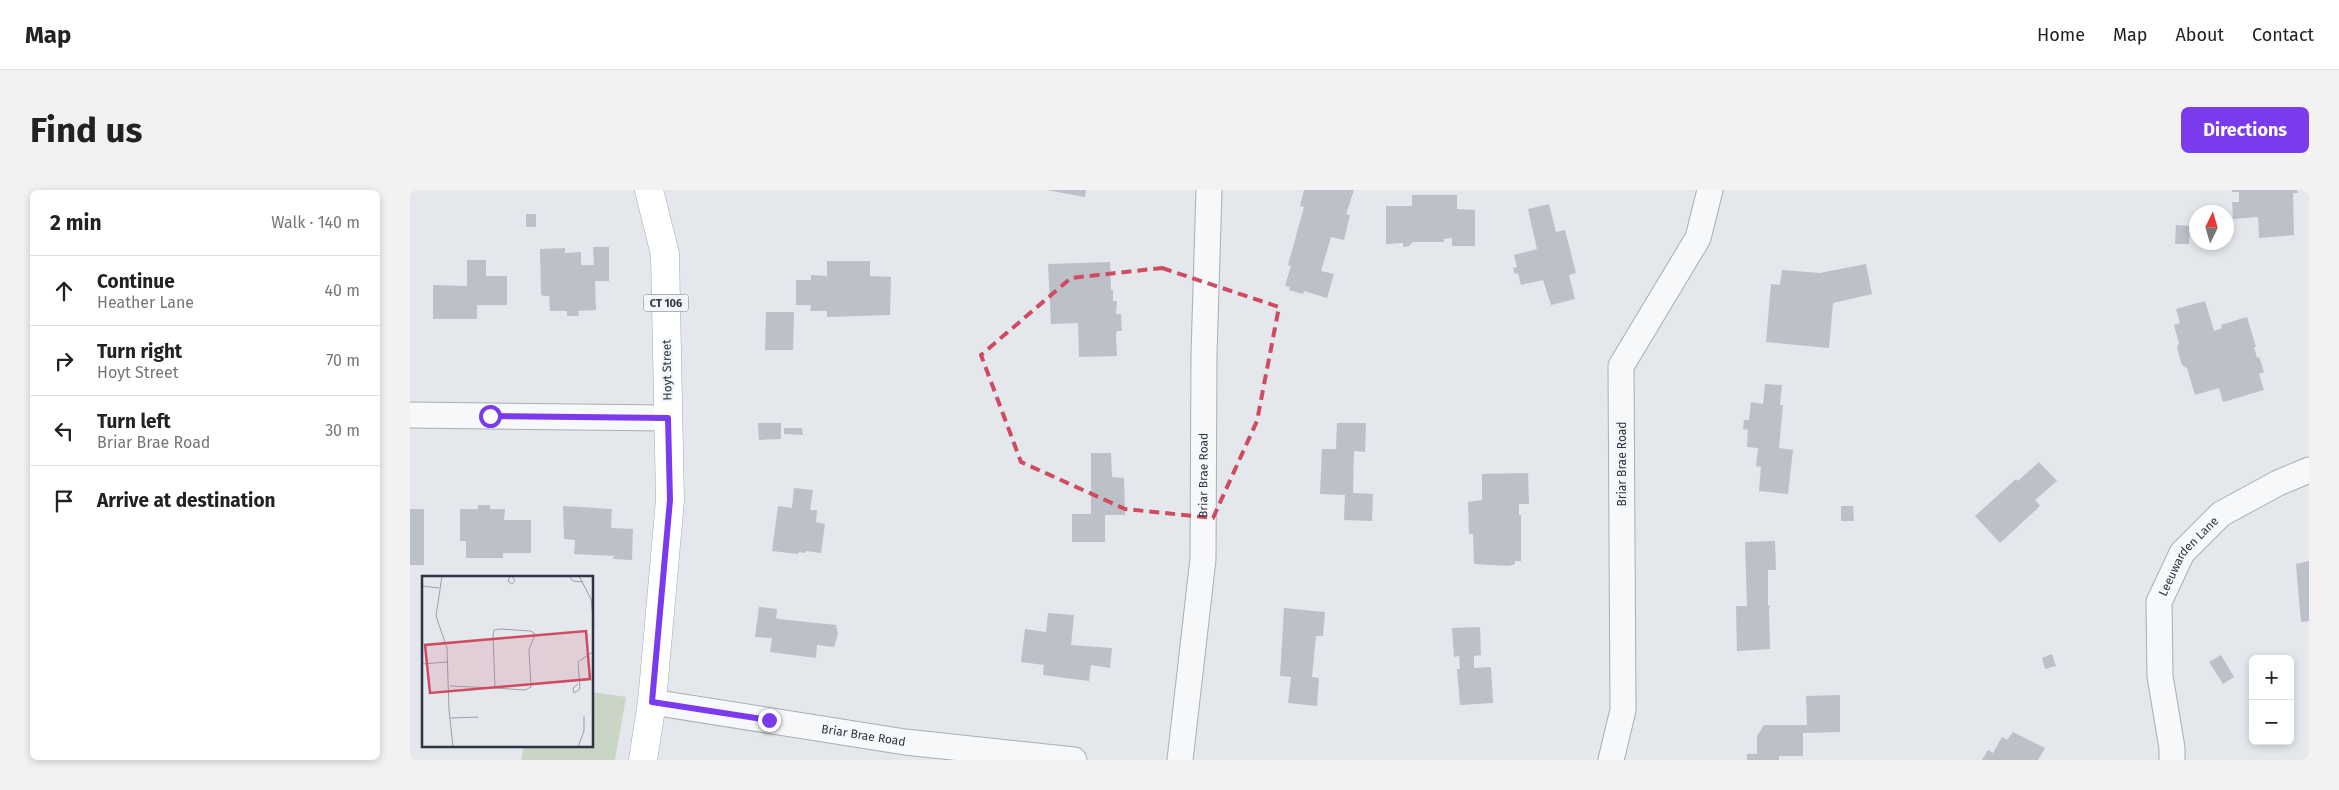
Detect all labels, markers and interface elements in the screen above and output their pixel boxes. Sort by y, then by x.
text: Map [25,21,71,49]
text: Home [2037,24,2085,46]
text: Map [2113,24,2147,46]
text: About [2175,24,2224,46]
text: Contact [2252,24,2314,46]
button: Directions [2181,107,2309,153]
text: Find us [30,109,142,151]
north arrow [2189,205,2234,250]
text: 2 min [50,210,102,236]
text: Walk · 140 m [271,213,360,232]
text: Continue [97,270,175,293]
icon: ahead [50,277,78,305]
text: 40 m [325,281,360,300]
text: Heather Lane [97,293,194,312]
road number: CT 106 [644,295,688,312]
street label: Hoyt Street [659,339,675,401]
text: Turn right [97,340,182,363]
icon: right [50,347,78,375]
text: 70 m [326,351,360,370]
text: Hoyt Street [97,363,178,382]
route start [479,405,502,428]
text: Turn left [97,410,171,433]
icon: left [50,417,78,445]
text: 30 m [325,421,360,440]
street label: Briar Brae Road [1615,421,1629,507]
text: Briar Brae Road [97,433,210,452]
street label: Briar Brae Road [1196,433,1211,518]
icon: arrive [50,487,78,515]
text: Arrive at destination [97,489,276,512]
street label: Leeuwarden Lane [2156,514,2221,598]
inset map [422,576,594,748]
map controls [2249,655,2294,745]
button: + [2249,655,2294,700]
button: − [2249,700,2294,745]
route end [758,709,781,732]
street label: Briar Brae Road [820,722,907,749]

